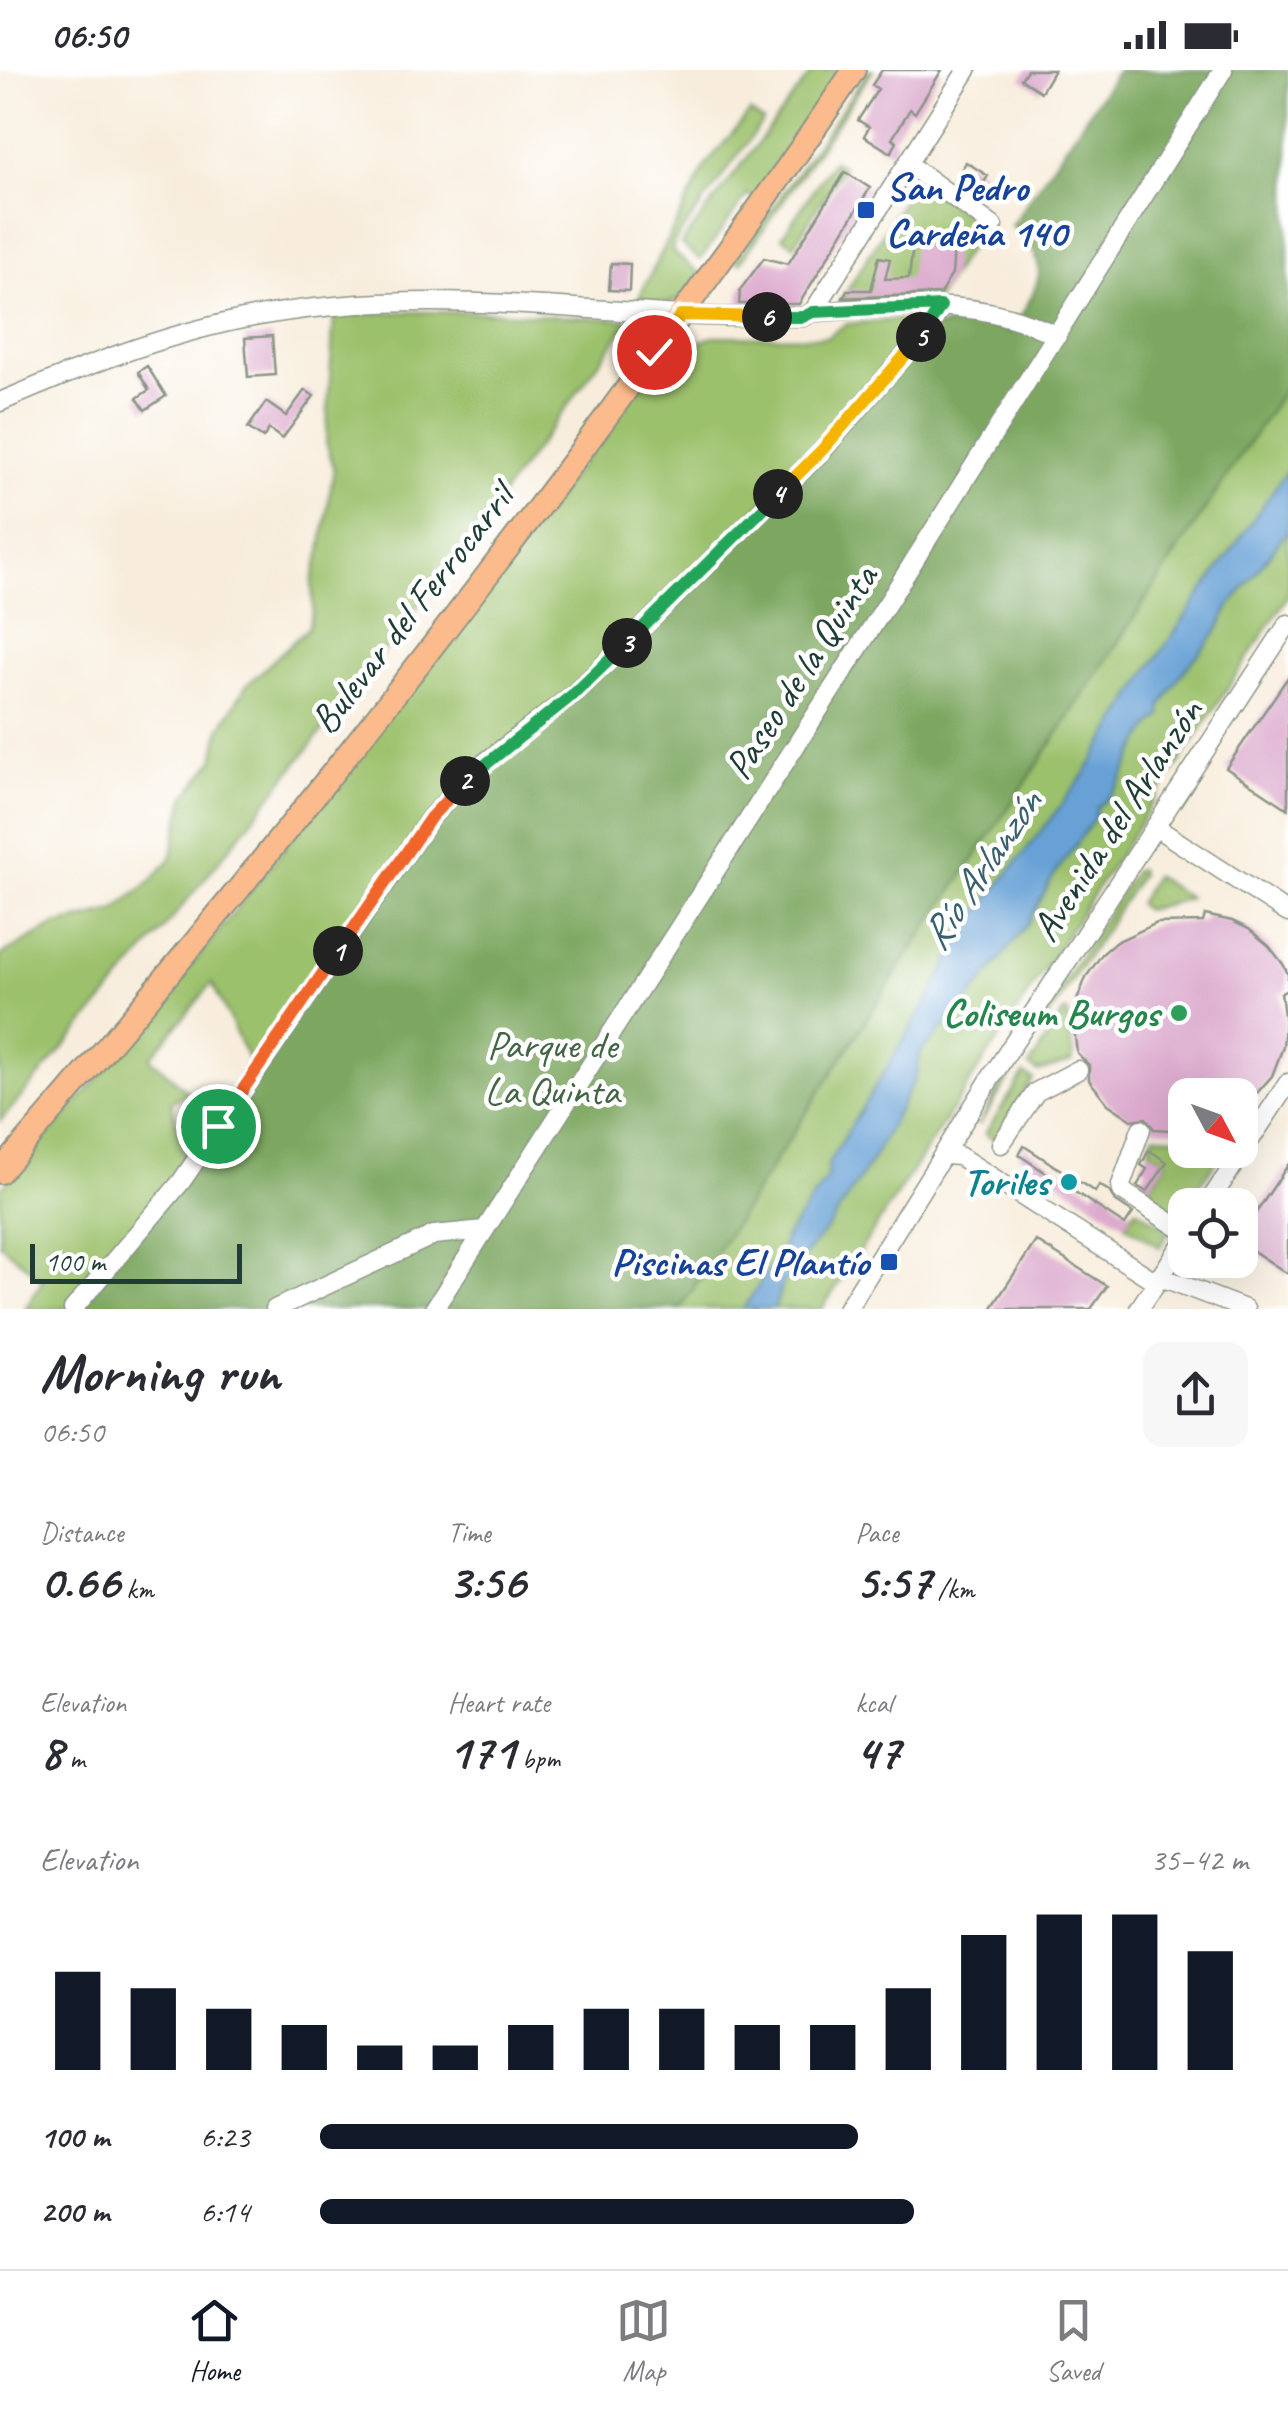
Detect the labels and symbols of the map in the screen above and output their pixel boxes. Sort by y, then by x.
place label: San Pedro Cardeña 140 [886,162,1070,258]
marker: San Pedro Cardeña 140 [855,199,877,221]
pin: 6 [742,292,792,342]
pin [612,310,697,395]
pin: 5 [896,312,946,362]
pin: 4 [753,469,803,519]
street label: Bulevar del Ferrocarril [299,470,529,744]
street label: Paseo de la Quinta [713,553,890,789]
pin: 3 [602,618,652,668]
street label: Avenida del Arlanzón [1020,689,1214,950]
pin: 2 [440,756,490,806]
water label: Río Arlanzón [908,778,1055,960]
pin: 1 [313,926,363,976]
place label: Coliseum Burgos [943,988,1163,1038]
marker: Coliseum Burgos [1168,1002,1190,1024]
park label: Parque de La Quinta [485,1020,622,1116]
north arrow [1168,1078,1258,1168]
pin [176,1084,261,1169]
place label: Toriles [963,1157,1053,1207]
marker: Toriles [1058,1171,1080,1193]
place label: Piscinas El Plantío [612,1237,872,1287]
scale bar [30,1239,242,1284]
marker: Piscinas El Plantío [878,1251,900,1273]

